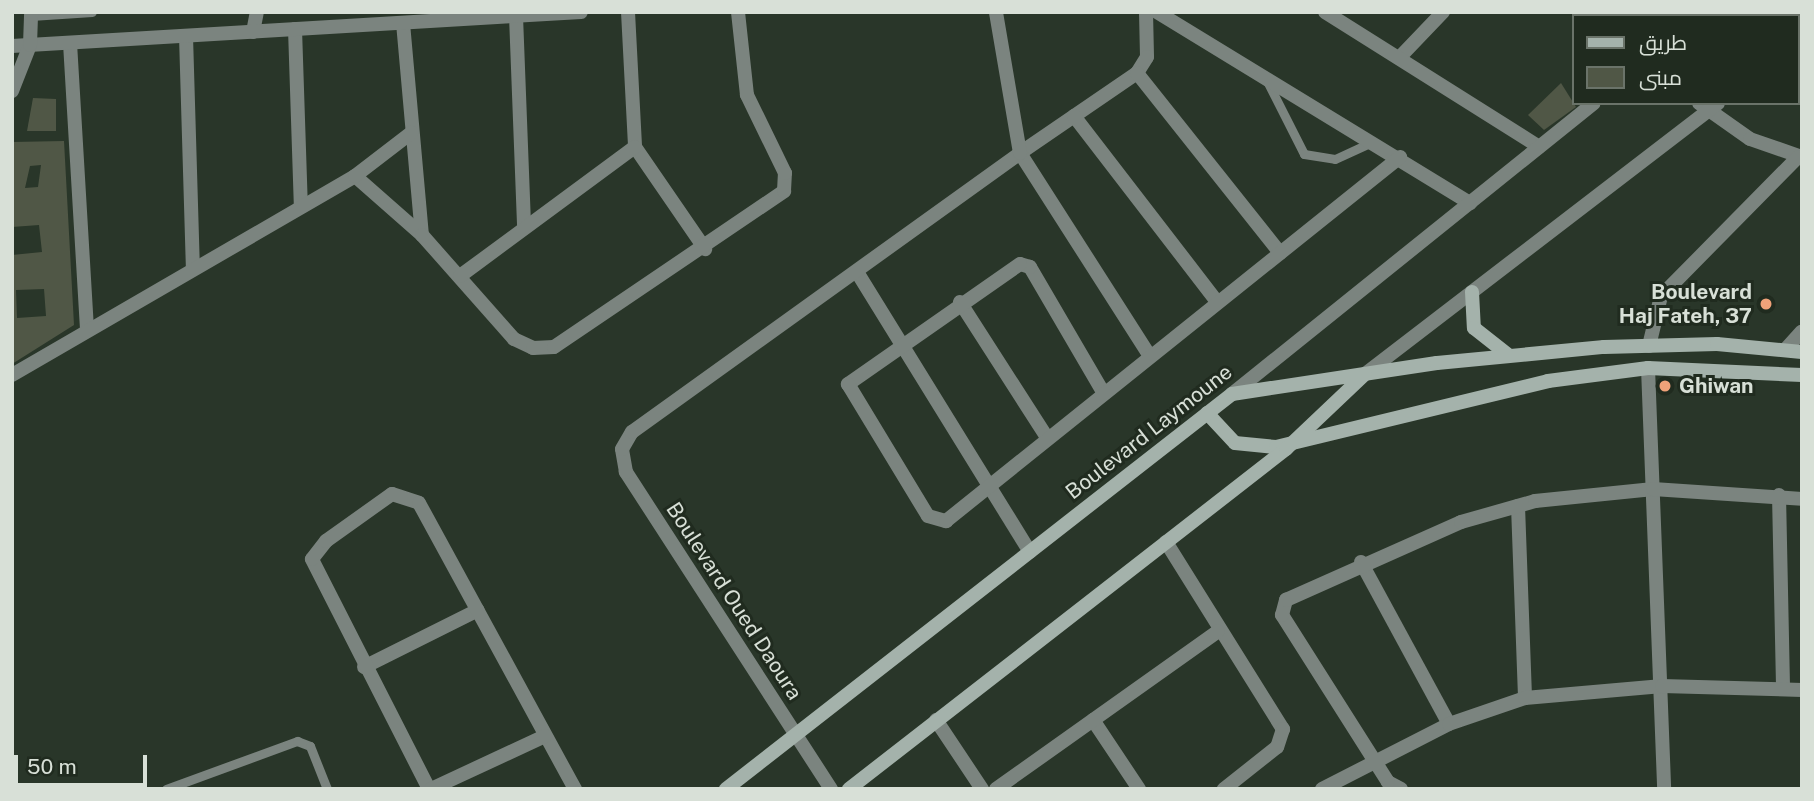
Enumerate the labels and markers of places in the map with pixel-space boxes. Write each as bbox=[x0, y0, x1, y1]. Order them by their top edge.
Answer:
place label: Boulevard Haj Fateh, 37 bbox=[1619, 279, 1752, 329]
marker: Boulevard Haj Fateh, 37 bbox=[1758, 296, 1774, 312]
place label: Ghiwan bbox=[1679, 373, 1754, 399]
marker: Ghiwan bbox=[1657, 378, 1673, 394]

